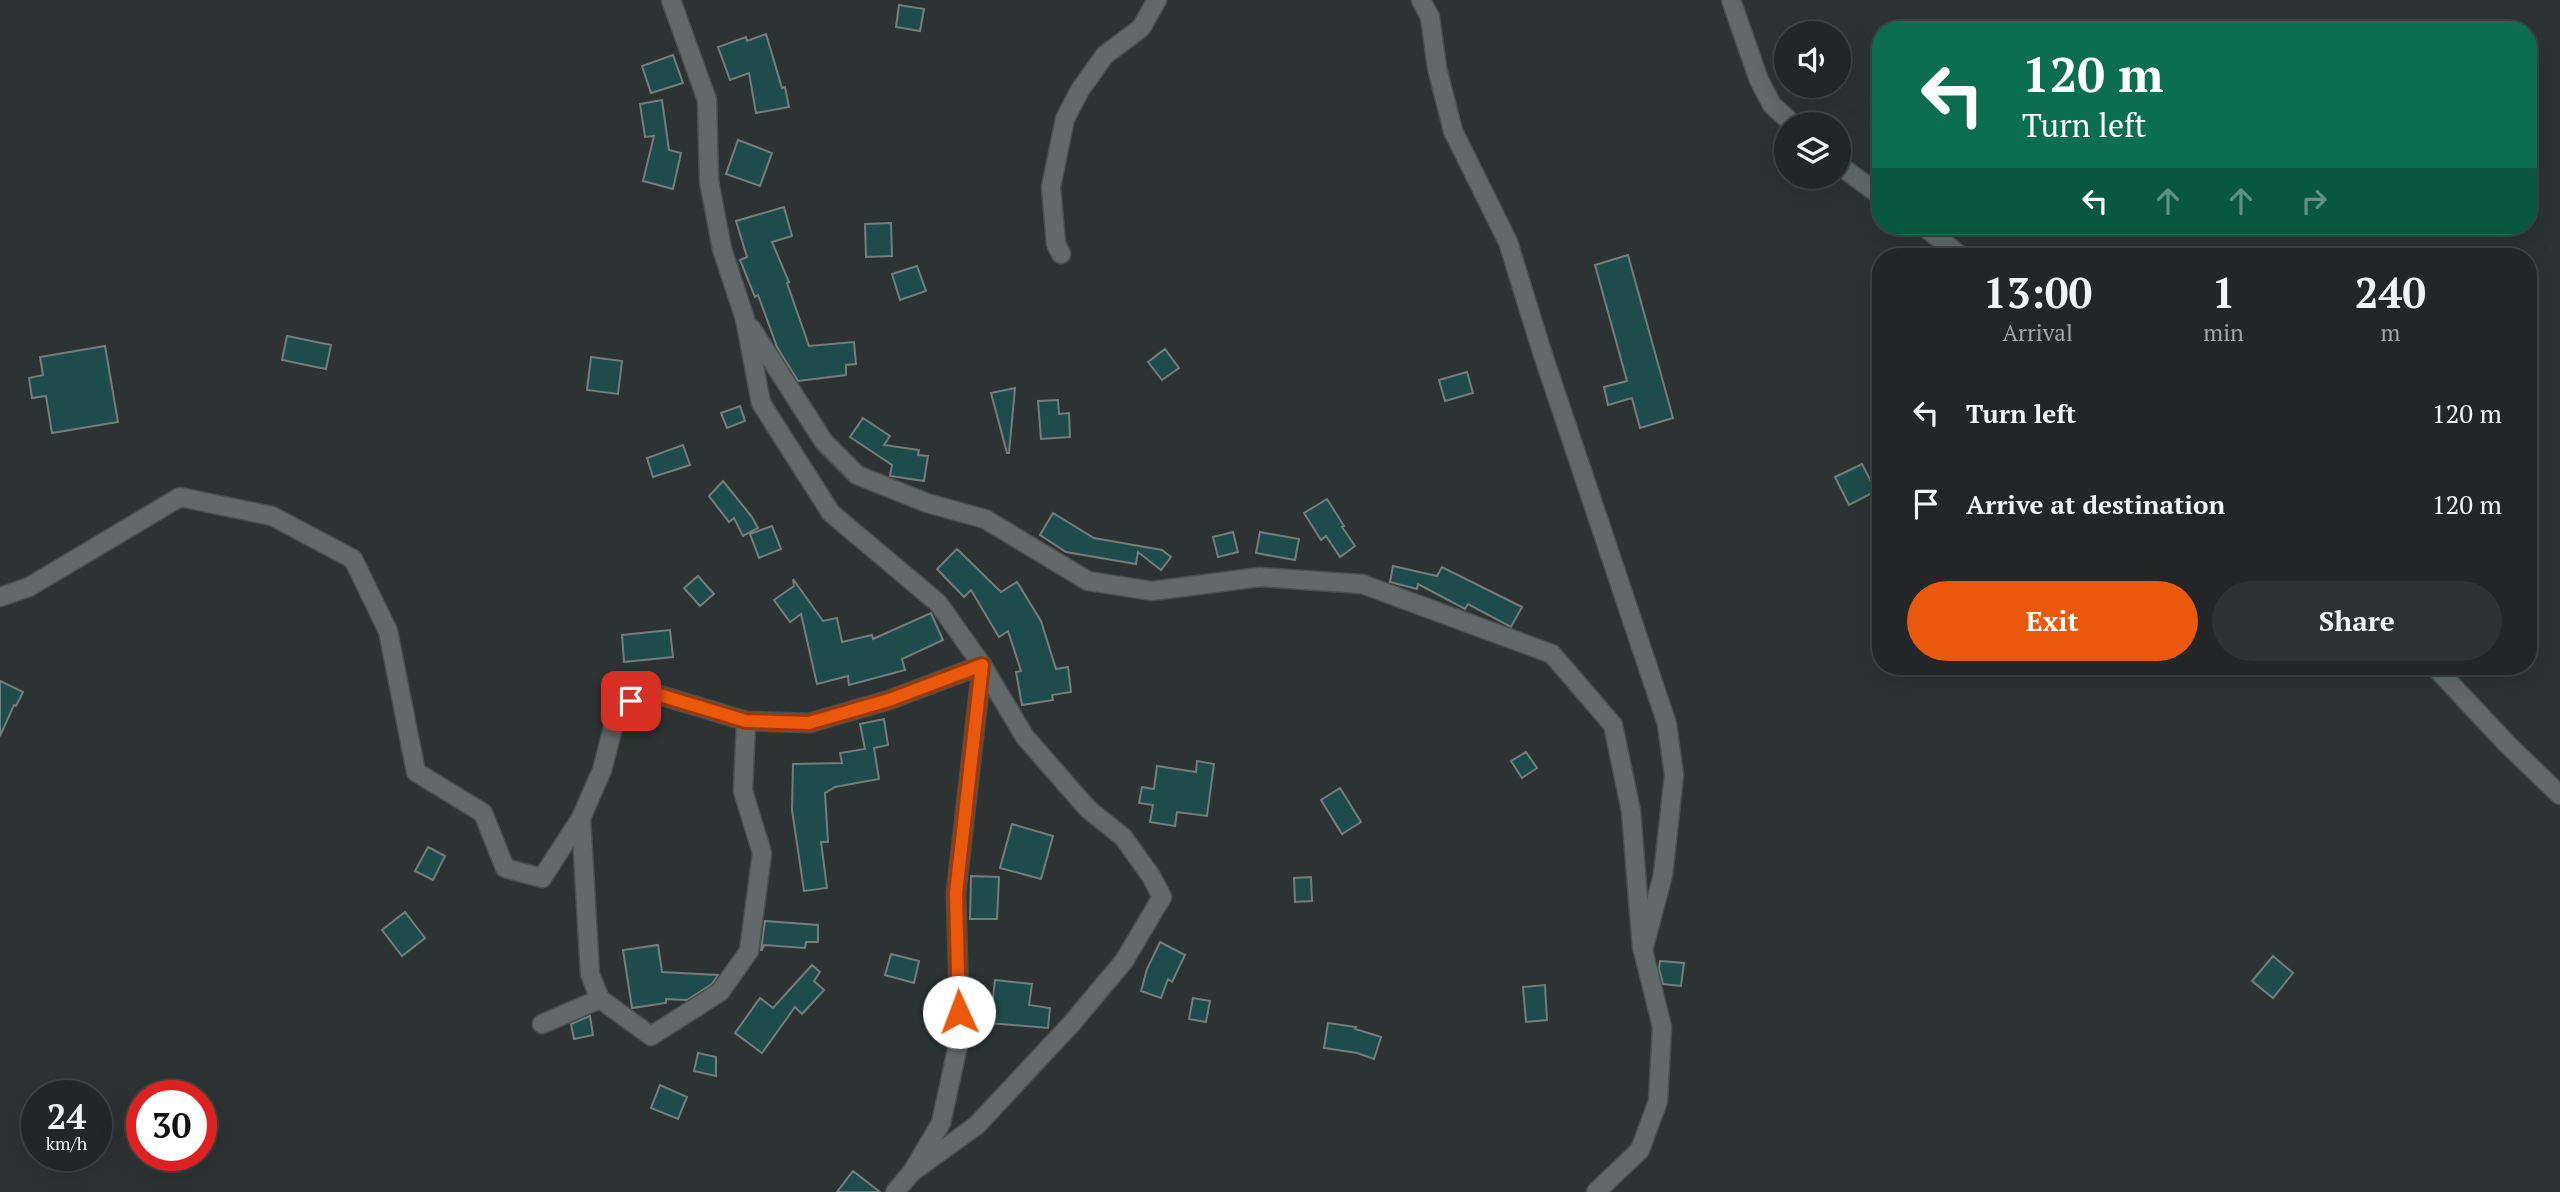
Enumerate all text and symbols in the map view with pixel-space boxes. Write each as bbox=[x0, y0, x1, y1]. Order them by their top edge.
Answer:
map controls bbox=[1774, 21, 1851, 189]
button: sound bbox=[1774, 21, 1851, 98]
text: 120 m bbox=[2022, 41, 2164, 106]
icon: left bbox=[1907, 49, 1998, 140]
text: Turn left bbox=[2022, 104, 2146, 146]
button: layers bbox=[1774, 112, 1851, 189]
icon: left bbox=[2076, 182, 2114, 220]
icon: ahead bbox=[2149, 182, 2187, 220]
icon: ahead bbox=[2222, 182, 2260, 220]
icon: right bbox=[2295, 182, 2333, 220]
text: 13:00 bbox=[1983, 264, 2092, 320]
text: 1 bbox=[2212, 264, 2235, 320]
text: 240 bbox=[2355, 264, 2426, 320]
text: Arrival bbox=[2002, 317, 2073, 348]
text: min bbox=[2203, 317, 2244, 348]
text: m bbox=[2380, 317, 2400, 348]
icon: left bbox=[1907, 394, 1945, 432]
text: Turn left bbox=[1966, 396, 2076, 430]
text: 120 m bbox=[2432, 396, 2502, 430]
icon: arrive bbox=[1907, 485, 1945, 523]
text: Arrive at destination bbox=[1966, 487, 2225, 521]
text: 120 m bbox=[2432, 487, 2502, 521]
button: Exit bbox=[1907, 581, 2198, 661]
button: Share bbox=[2212, 581, 2502, 661]
pin bbox=[601, 671, 661, 731]
icon: arrive bbox=[612, 682, 650, 720]
position arrow bbox=[922, 975, 996, 1049]
speed limit sign: 30 bbox=[126, 1080, 217, 1171]
text: 24 bbox=[47, 1093, 86, 1139]
text: km/h bbox=[46, 1131, 87, 1155]

